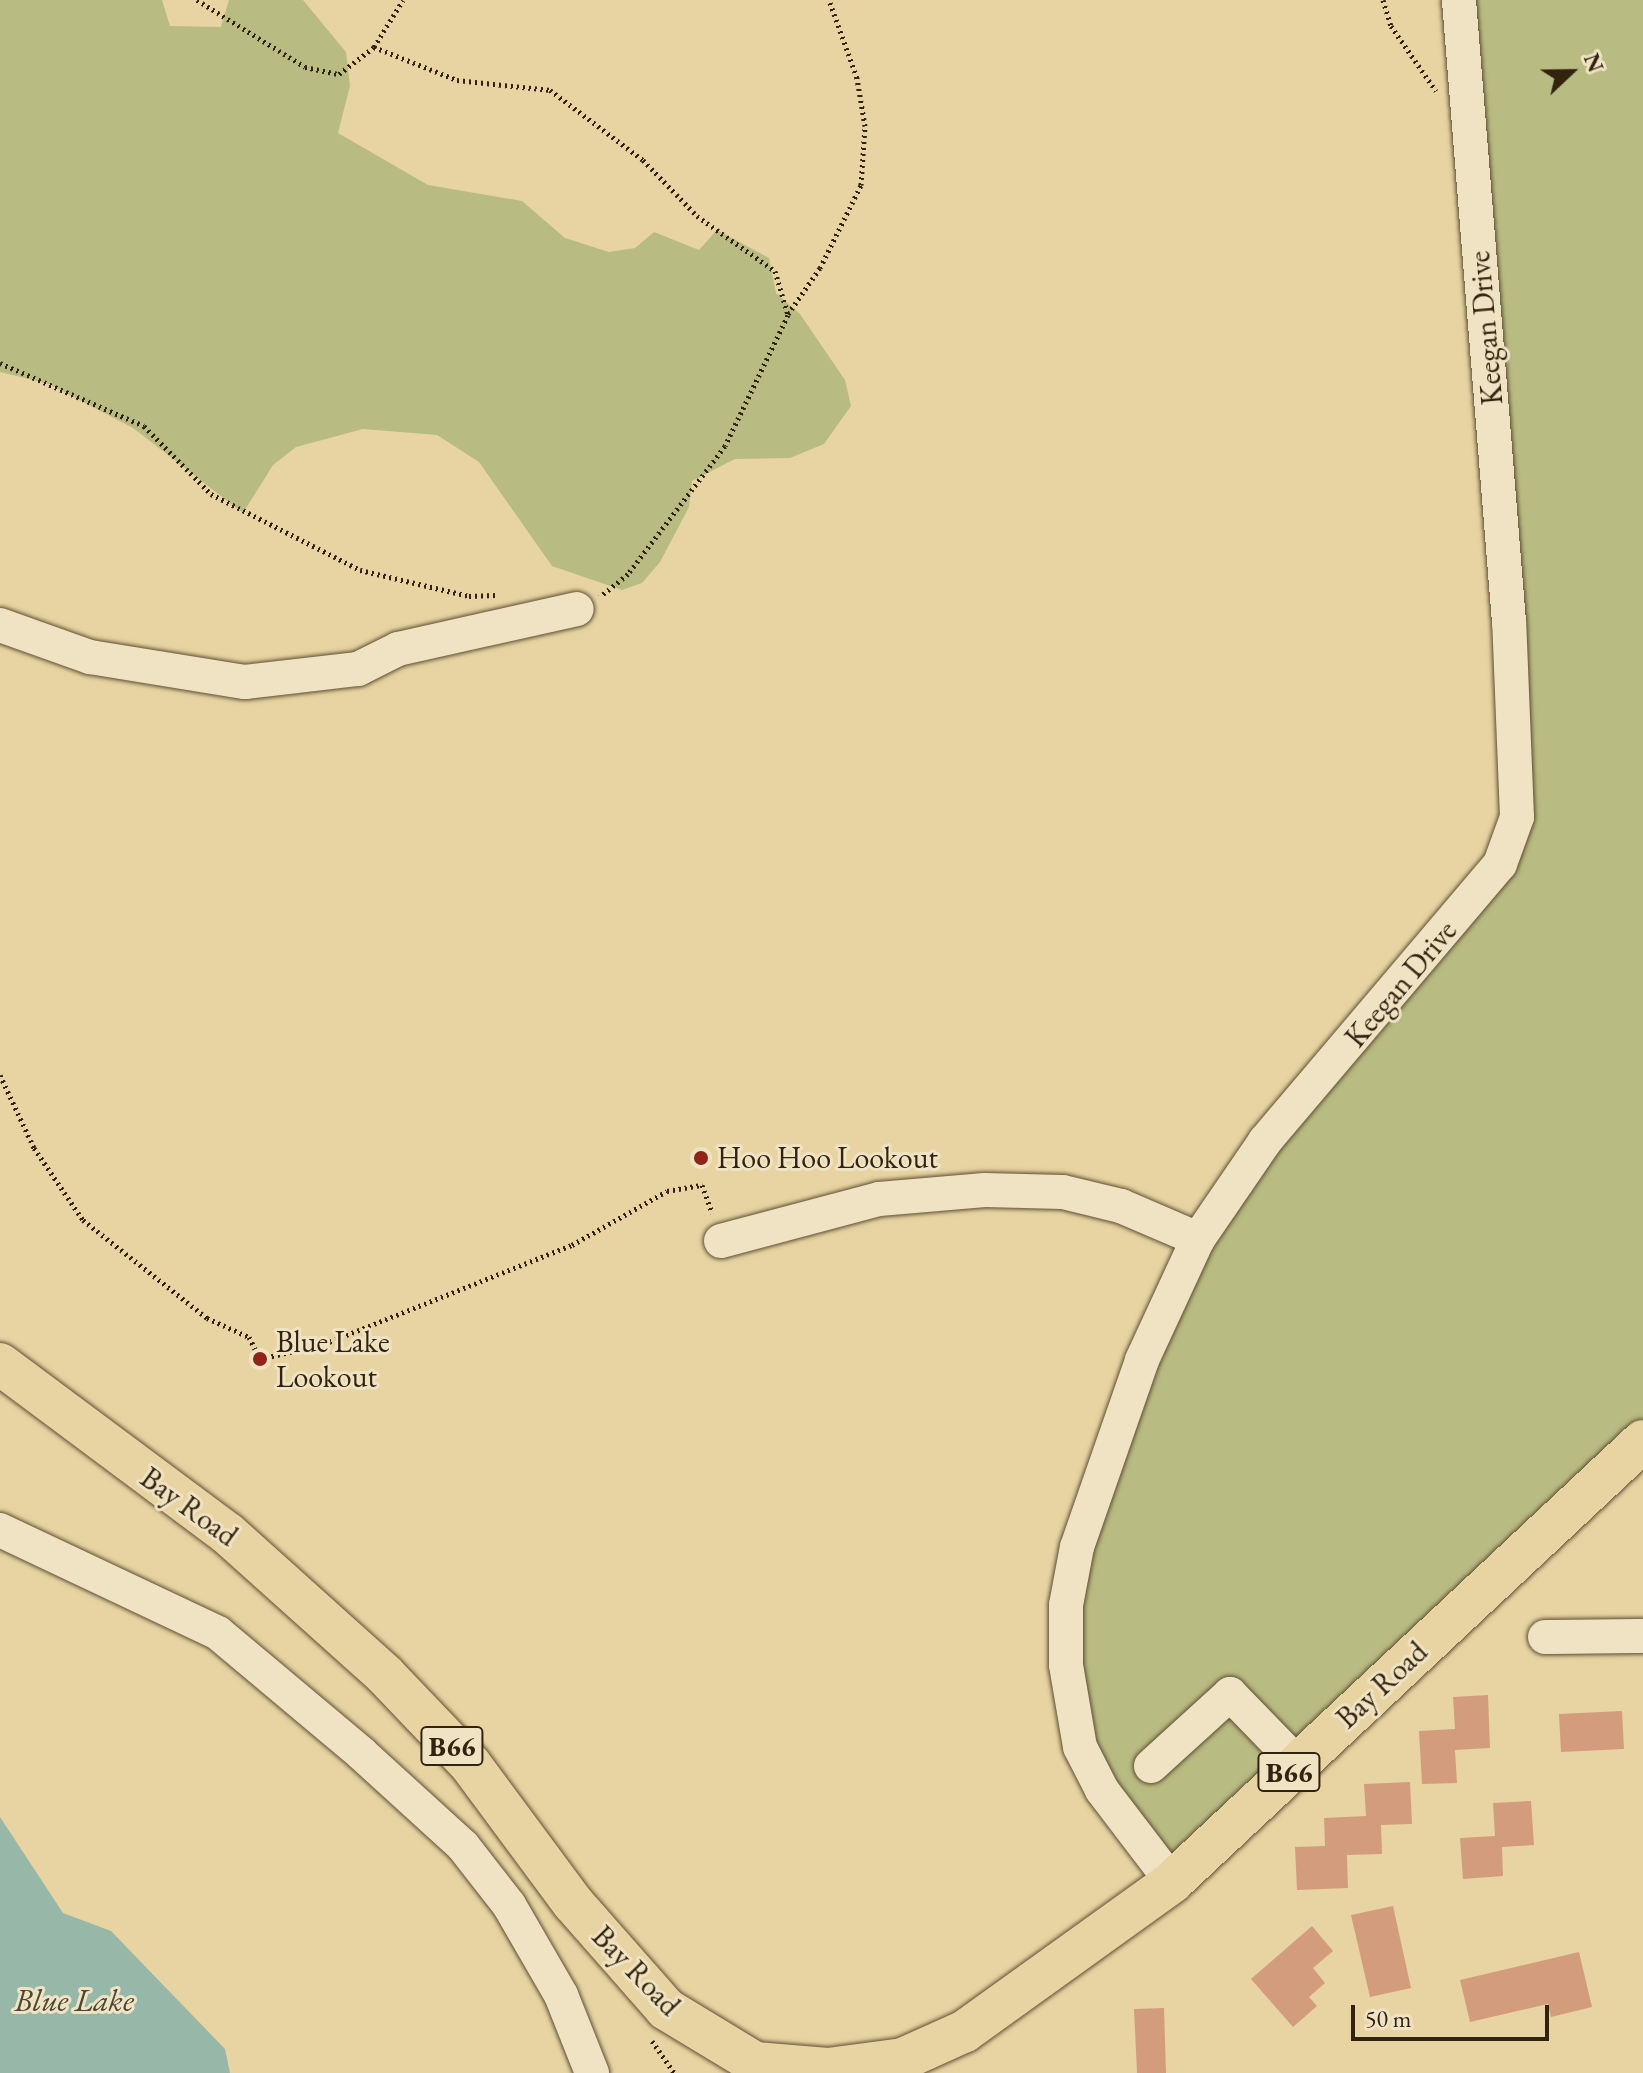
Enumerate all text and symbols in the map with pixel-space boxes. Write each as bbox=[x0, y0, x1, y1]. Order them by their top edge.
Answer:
north arrow bbox=[1531, 32, 1611, 112]
text: N bbox=[1577, 49, 1610, 77]
street label: Keegan Drive bbox=[1461, 249, 1511, 407]
street label: Keegan Drive bbox=[1338, 913, 1464, 1055]
place label: Hoo Hoo Lookout bbox=[717, 1140, 938, 1176]
marker: Hoo Hoo Lookout bbox=[692, 1149, 710, 1167]
place label: Blue Lake Lookout bbox=[276, 1324, 390, 1394]
marker: Blue Lake Lookout bbox=[251, 1350, 269, 1368]
street label: Bay Road bbox=[133, 1460, 245, 1554]
street label: Bay Road bbox=[1329, 1634, 1435, 1736]
road number: B66 bbox=[420, 1722, 484, 1770]
road number: B66 bbox=[1257, 1748, 1321, 1796]
street label: Bay Road bbox=[584, 1918, 688, 2024]
water label: Blue Lake bbox=[14, 1981, 134, 2019]
scale bar bbox=[1355, 1989, 1553, 2039]
text: 50 m bbox=[1365, 2003, 1412, 2034]

